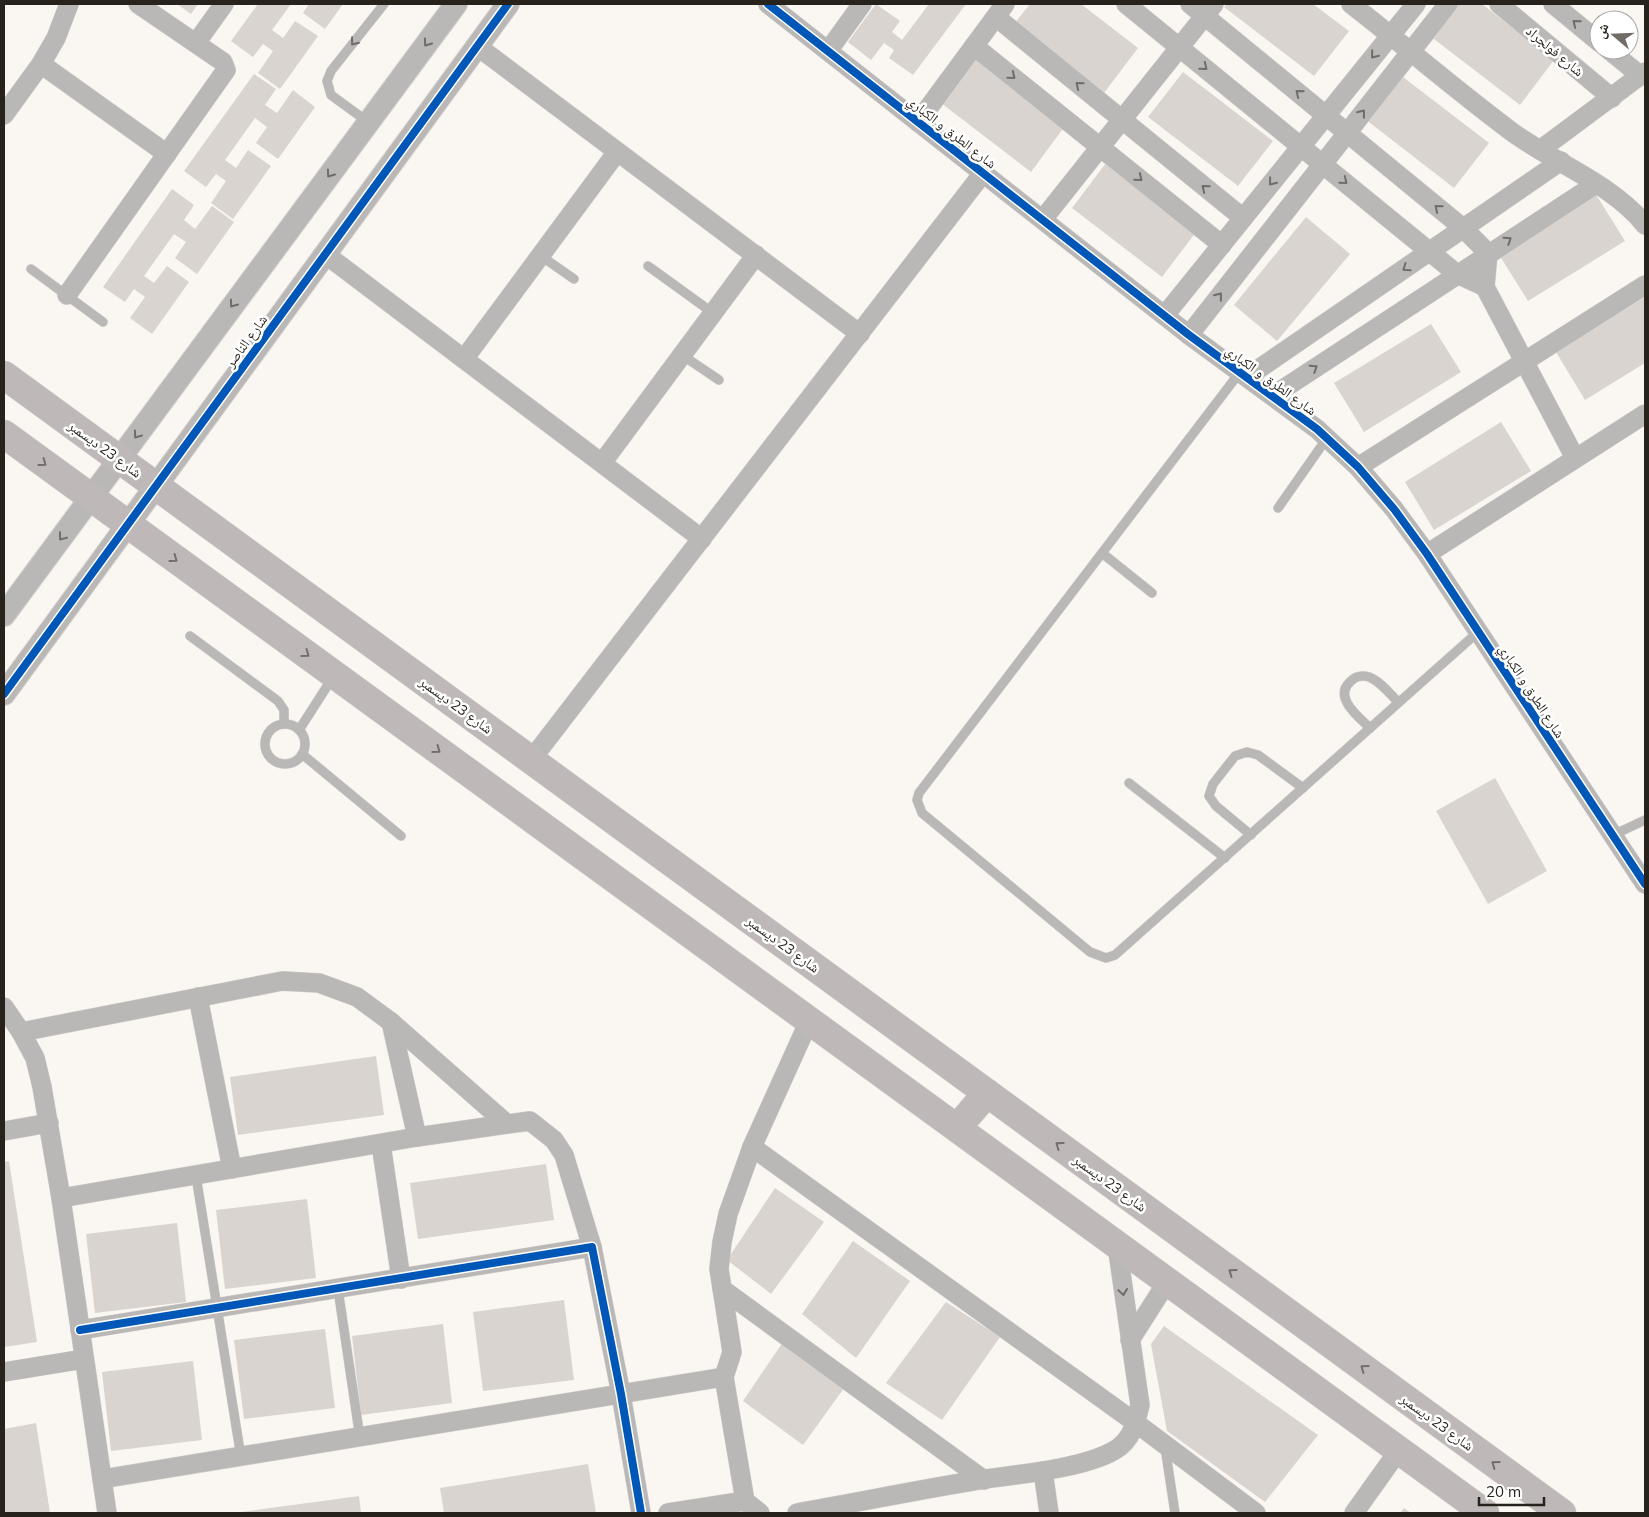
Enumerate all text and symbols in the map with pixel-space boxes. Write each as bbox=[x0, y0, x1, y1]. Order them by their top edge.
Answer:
north arrow bbox=[1589, 10, 1639, 60]
one-way arrow bbox=[1573, 20, 1582, 28]
text: ش bbox=[1591, 21, 1613, 41]
street label: شارع فولجراد bbox=[1522, 22, 1588, 81]
one-way arrow bbox=[351, 36, 359, 45]
one-way arrow bbox=[424, 37, 432, 46]
one-way arrow bbox=[1371, 50, 1380, 59]
one-way arrow bbox=[1198, 62, 1207, 70]
one-way arrow bbox=[1006, 71, 1015, 79]
one-way arrow bbox=[1076, 83, 1085, 91]
one-way arrow bbox=[1296, 90, 1305, 99]
street label: شارع الطرق و الكباري bbox=[902, 92, 1000, 174]
one-way arrow bbox=[1357, 110, 1365, 119]
one-way arrow bbox=[327, 168, 336, 178]
one-way arrow bbox=[1133, 173, 1142, 182]
one-way arrow bbox=[1338, 175, 1347, 183]
one-way arrow bbox=[1270, 176, 1278, 185]
one-way arrow bbox=[1202, 185, 1211, 193]
one-way arrow bbox=[1435, 205, 1444, 213]
one-way arrow bbox=[1503, 237, 1512, 246]
one-way arrow bbox=[1402, 262, 1411, 271]
one-way arrow bbox=[1214, 293, 1222, 302]
one-way arrow bbox=[231, 298, 239, 307]
street label: شارع الناصر bbox=[220, 311, 272, 372]
street label: شارع الطرق و الكباري bbox=[1220, 341, 1320, 421]
one-way arrow bbox=[1309, 365, 1318, 374]
street label: شارع 23 ديسمبر bbox=[63, 416, 145, 482]
one-way arrow bbox=[134, 429, 143, 439]
one-way arrow bbox=[37, 457, 47, 466]
one-way arrow bbox=[58, 531, 68, 540]
one-way arrow bbox=[168, 553, 177, 561]
street label: شارع الطرق و الكباري bbox=[1493, 641, 1569, 743]
one-way arrow bbox=[300, 648, 310, 657]
street label: شارع 23 ديسمبر bbox=[414, 672, 496, 738]
one-way arrow bbox=[431, 744, 441, 753]
street label: شارع 23 ديسمبر bbox=[741, 911, 823, 977]
one-way arrow bbox=[1055, 1142, 1065, 1151]
street label: شارع 23 ديسمبر bbox=[1068, 1150, 1150, 1216]
one-way arrow bbox=[1228, 1269, 1238, 1278]
one-way arrow bbox=[1118, 1288, 1128, 1297]
one-way arrow bbox=[1360, 1365, 1370, 1374]
street label: شارع 23 ديسمبر bbox=[1395, 1389, 1477, 1455]
one-way arrow bbox=[1491, 1461, 1501, 1470]
scale bar bbox=[1479, 1474, 1544, 1506]
text: 20 m bbox=[1486, 1482, 1521, 1501]

